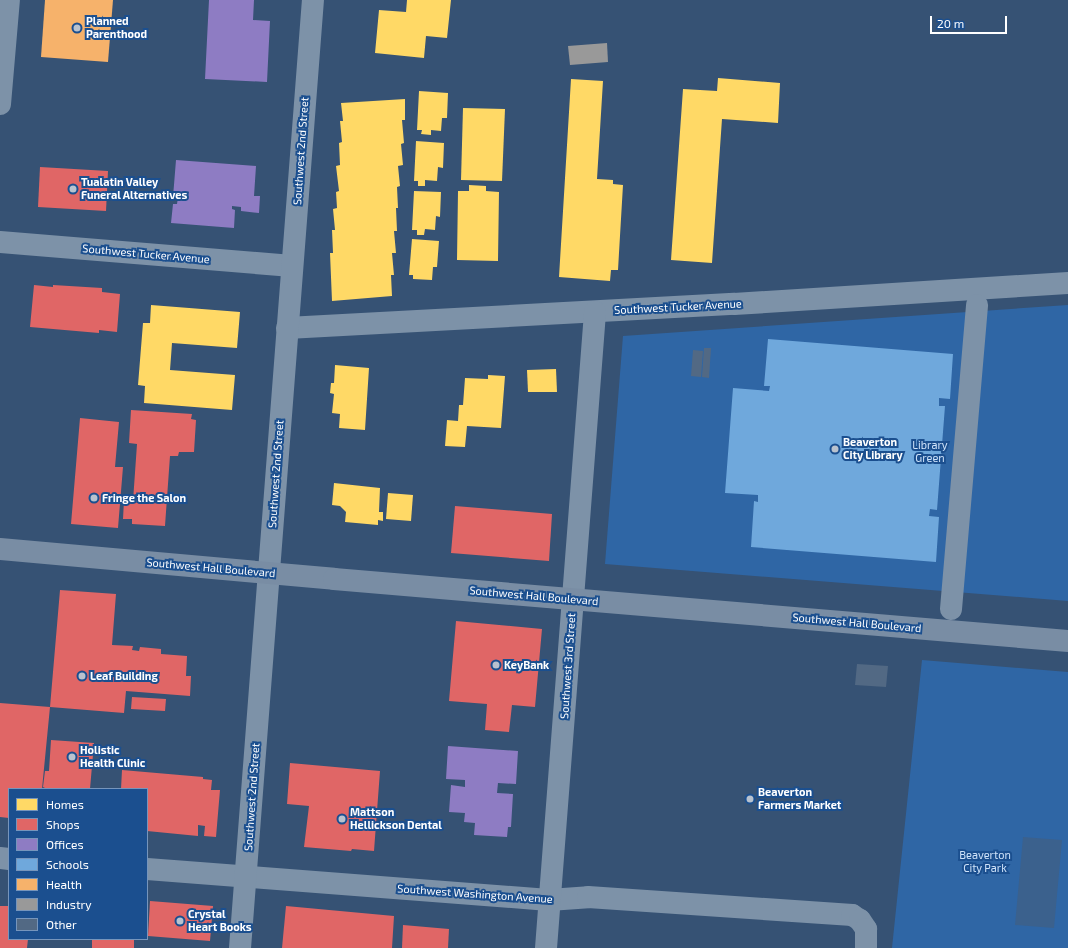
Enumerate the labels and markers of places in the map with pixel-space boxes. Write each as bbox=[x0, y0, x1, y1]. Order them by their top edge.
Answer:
place label: Planned Parenthood bbox=[86, 15, 147, 41]
marker: Planned Parenthood bbox=[71, 22, 83, 34]
place label: Tualatin Valley Funeral Alternatives bbox=[81, 176, 188, 202]
marker: Tualatin Valley Funeral Alternatives bbox=[68, 184, 78, 194]
place label: Beaverton City Library bbox=[843, 436, 903, 462]
marker: Beaverton City Library bbox=[830, 444, 840, 454]
place label: Fringe the Salon bbox=[102, 491, 186, 505]
marker: Fringe the Salon bbox=[89, 493, 99, 503]
place label: KeyBank bbox=[504, 658, 549, 672]
marker: KeyBank bbox=[491, 660, 501, 670]
place label: Leaf Building bbox=[90, 669, 158, 683]
marker: Leaf Building bbox=[77, 671, 87, 681]
place label: Holistic Health Clinic bbox=[80, 744, 145, 770]
marker: Holistic Health Clinic bbox=[67, 752, 77, 762]
place label: Beaverton Farmers Market bbox=[758, 786, 841, 812]
marker: Beaverton Farmers Market bbox=[745, 794, 755, 804]
place label: Mattson Hellickson Dental bbox=[350, 806, 442, 832]
marker: Mattson Hellickson Dental bbox=[337, 814, 347, 824]
place label: Crystal Heart Books bbox=[188, 908, 252, 934]
marker: Crystal Heart Books bbox=[175, 916, 185, 926]

